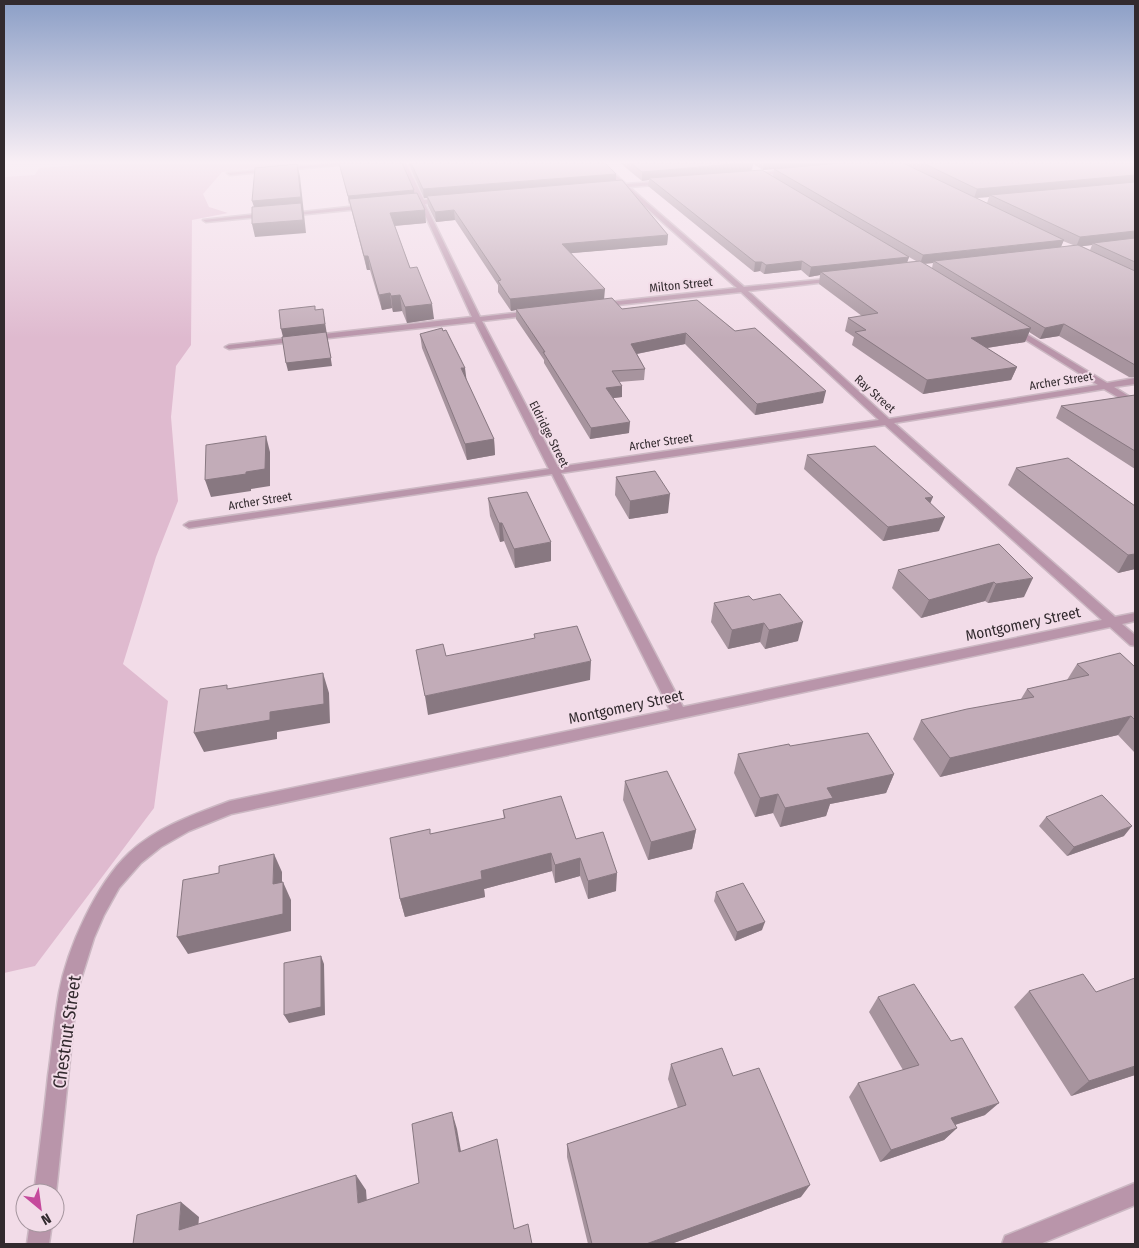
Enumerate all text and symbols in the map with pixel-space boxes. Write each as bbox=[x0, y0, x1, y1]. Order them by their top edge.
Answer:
street label: Milton Street bbox=[649, 275, 713, 295]
street label: Archer Street bbox=[1028, 369, 1094, 393]
street label: Ray Street bbox=[852, 372, 898, 416]
street label: Eldridge Street bbox=[526, 399, 572, 470]
street label: Archer Street bbox=[628, 431, 694, 453]
street label: Archer Street bbox=[227, 489, 293, 513]
street label: Montgomery Street bbox=[964, 603, 1082, 645]
street label: Montgomery Street bbox=[567, 686, 685, 728]
street label: Chestnut Street bbox=[48, 974, 86, 1090]
north arrow bbox=[15, 1183, 65, 1233]
text: N bbox=[38, 1209, 54, 1228]

